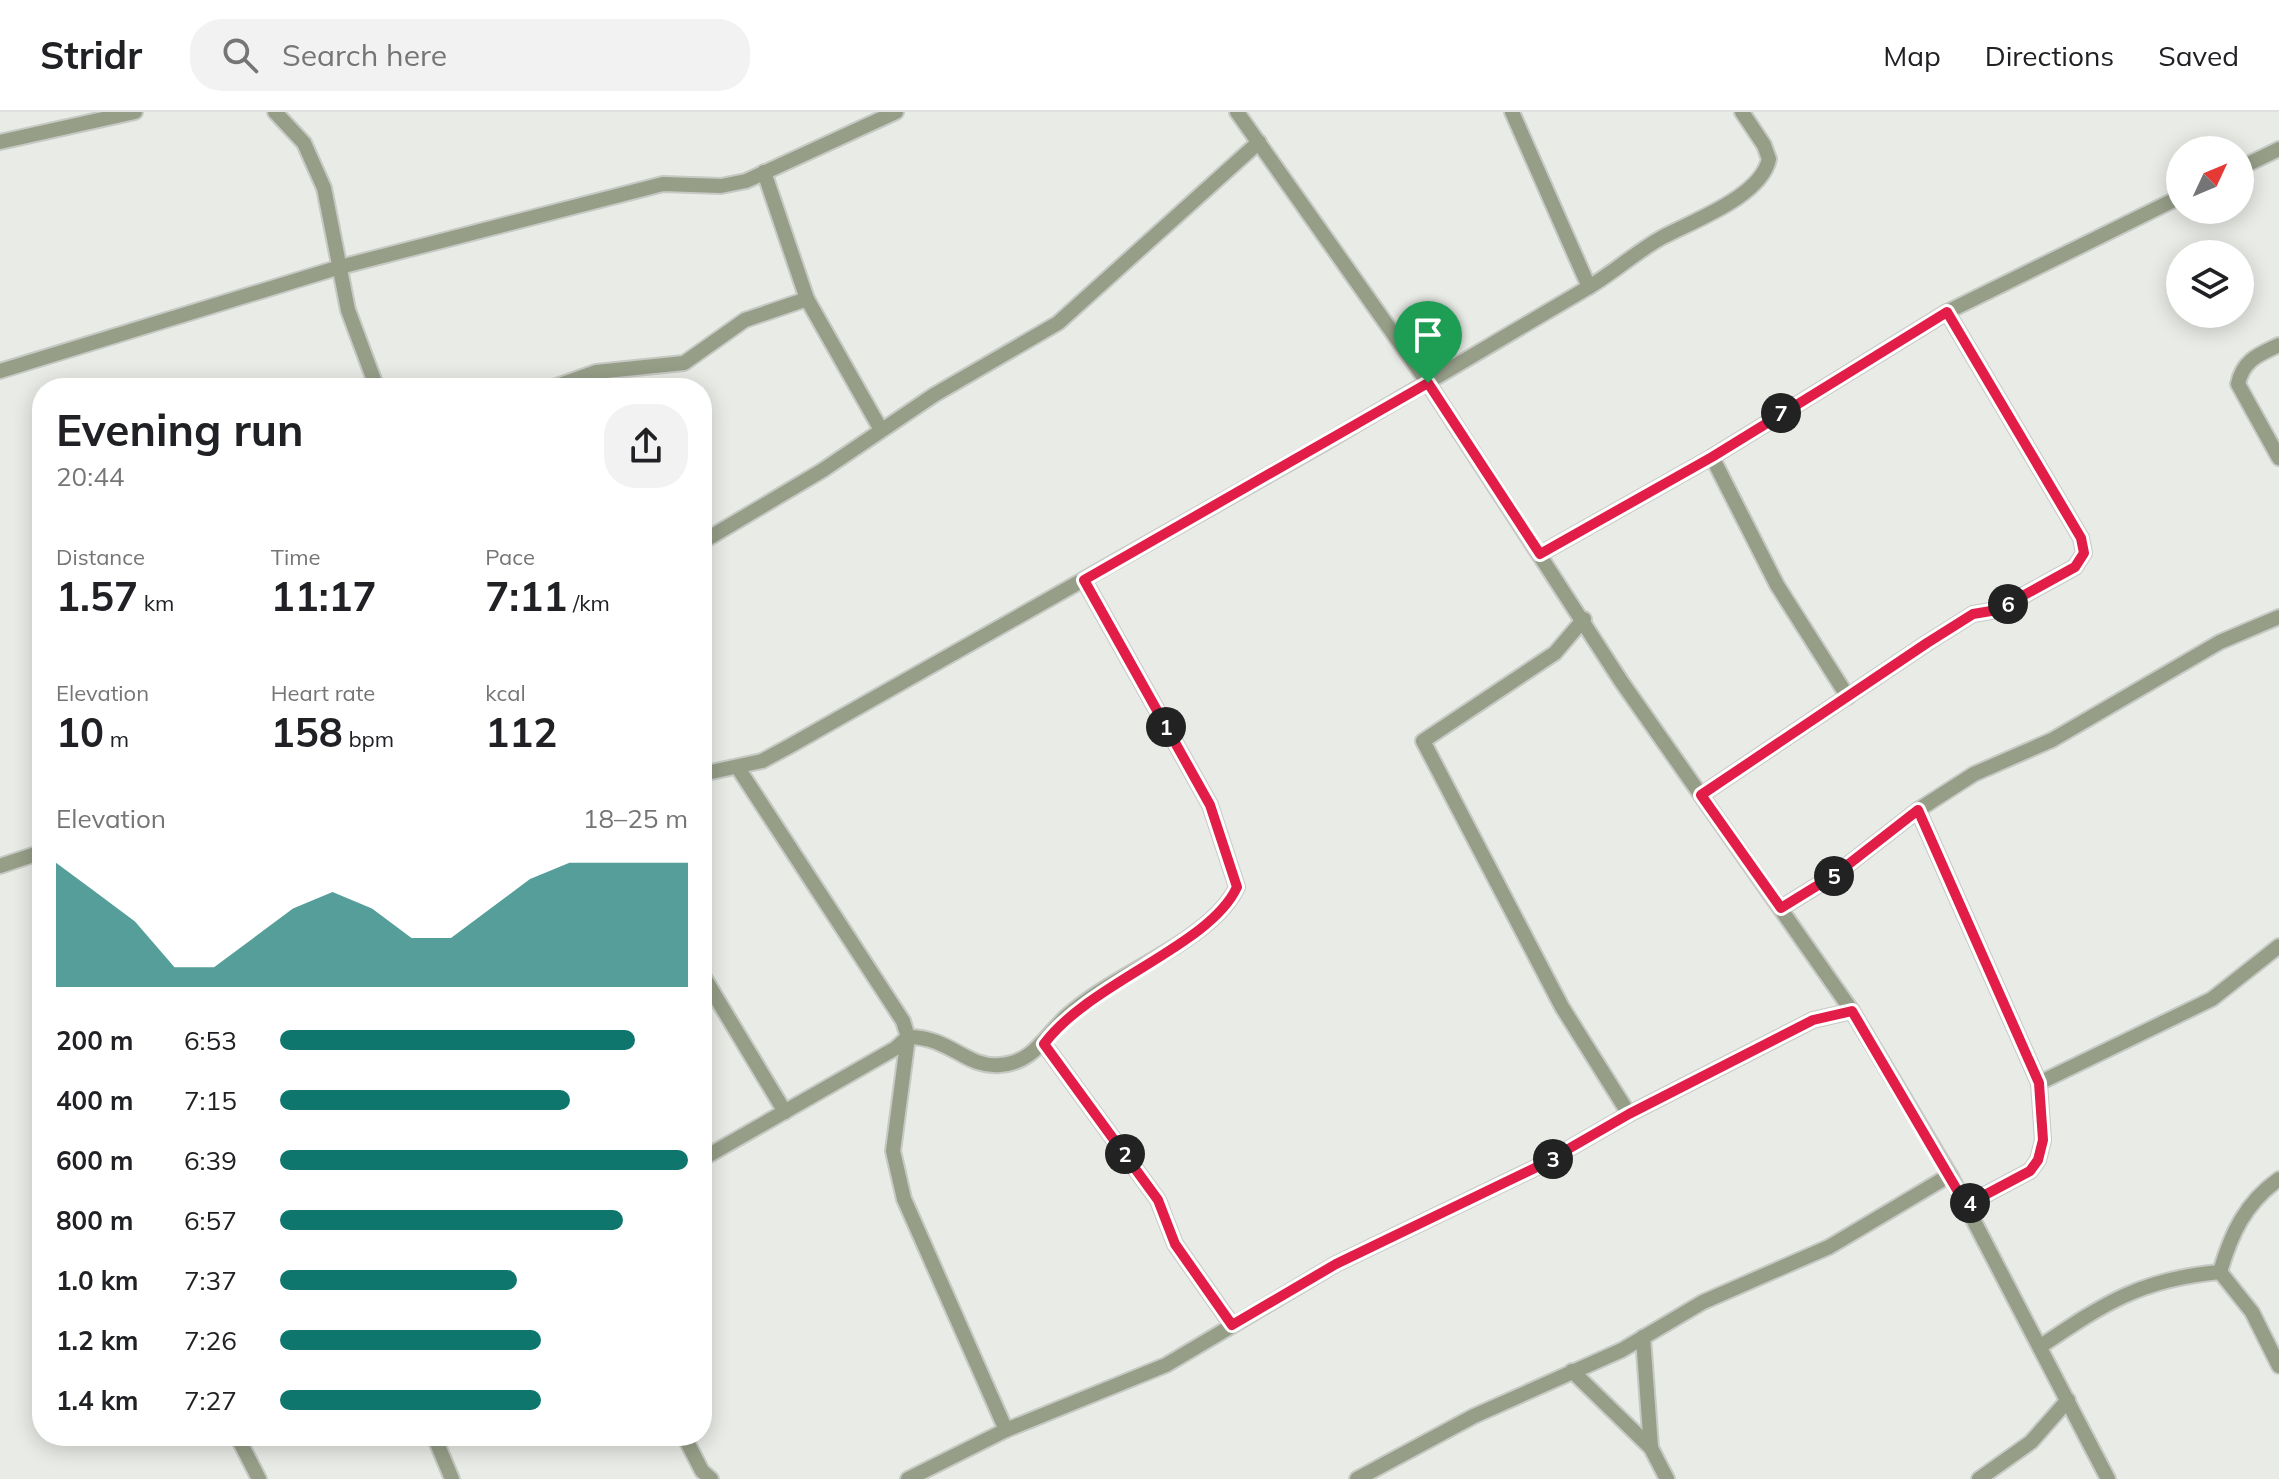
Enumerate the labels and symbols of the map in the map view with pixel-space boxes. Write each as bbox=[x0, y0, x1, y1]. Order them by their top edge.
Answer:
north arrow bbox=[2166, 136, 2254, 224]
pin bbox=[1394, 301, 1462, 383]
pin: 7 bbox=[1761, 393, 1801, 433]
pin: 6 bbox=[1988, 584, 2028, 624]
pin: 1 bbox=[1146, 707, 1186, 747]
pin: 5 bbox=[1814, 856, 1854, 896]
pin: 2 bbox=[1105, 1134, 1145, 1174]
pin: 3 bbox=[1533, 1139, 1573, 1179]
pin: 4 bbox=[1950, 1183, 1990, 1223]

